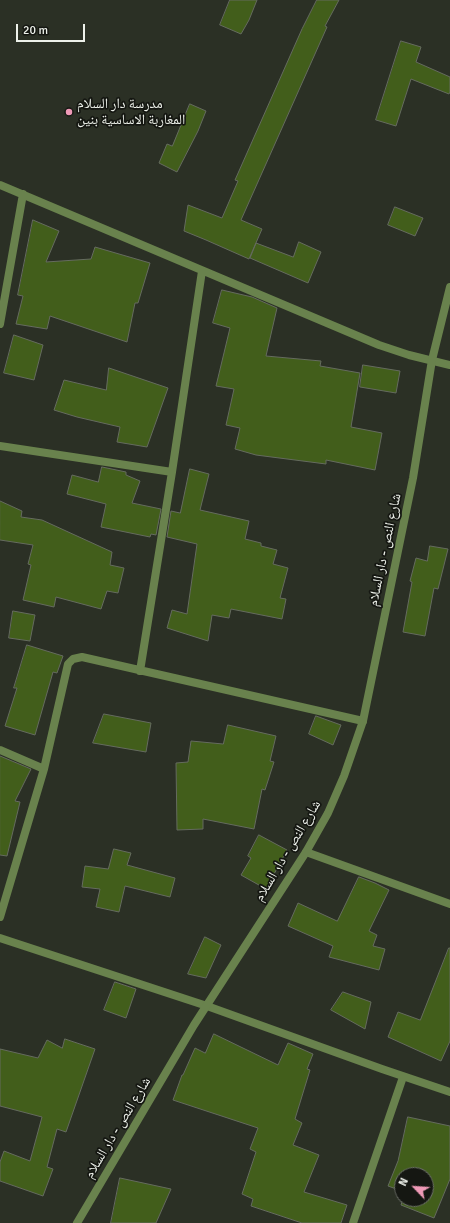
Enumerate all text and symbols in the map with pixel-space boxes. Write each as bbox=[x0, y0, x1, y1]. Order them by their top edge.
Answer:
scale bar bbox=[18, 16, 87, 42]
text: 20 m bbox=[23, 23, 48, 38]
place label: مدرسة دار السلام المغاربة الاساسية بنين bbox=[77, 96, 185, 128]
marker: مدرسة دار السلام المغاربة الاساسية بنين bbox=[64, 107, 74, 117]
street label: شارع النص - دار السلام bbox=[365, 492, 405, 608]
street label: شارع النص - دار السلام bbox=[251, 797, 325, 905]
street label: شارع النص - دار السلام bbox=[81, 1074, 155, 1182]
north arrow bbox=[394, 1167, 434, 1207]
text: N bbox=[396, 1176, 411, 1188]

